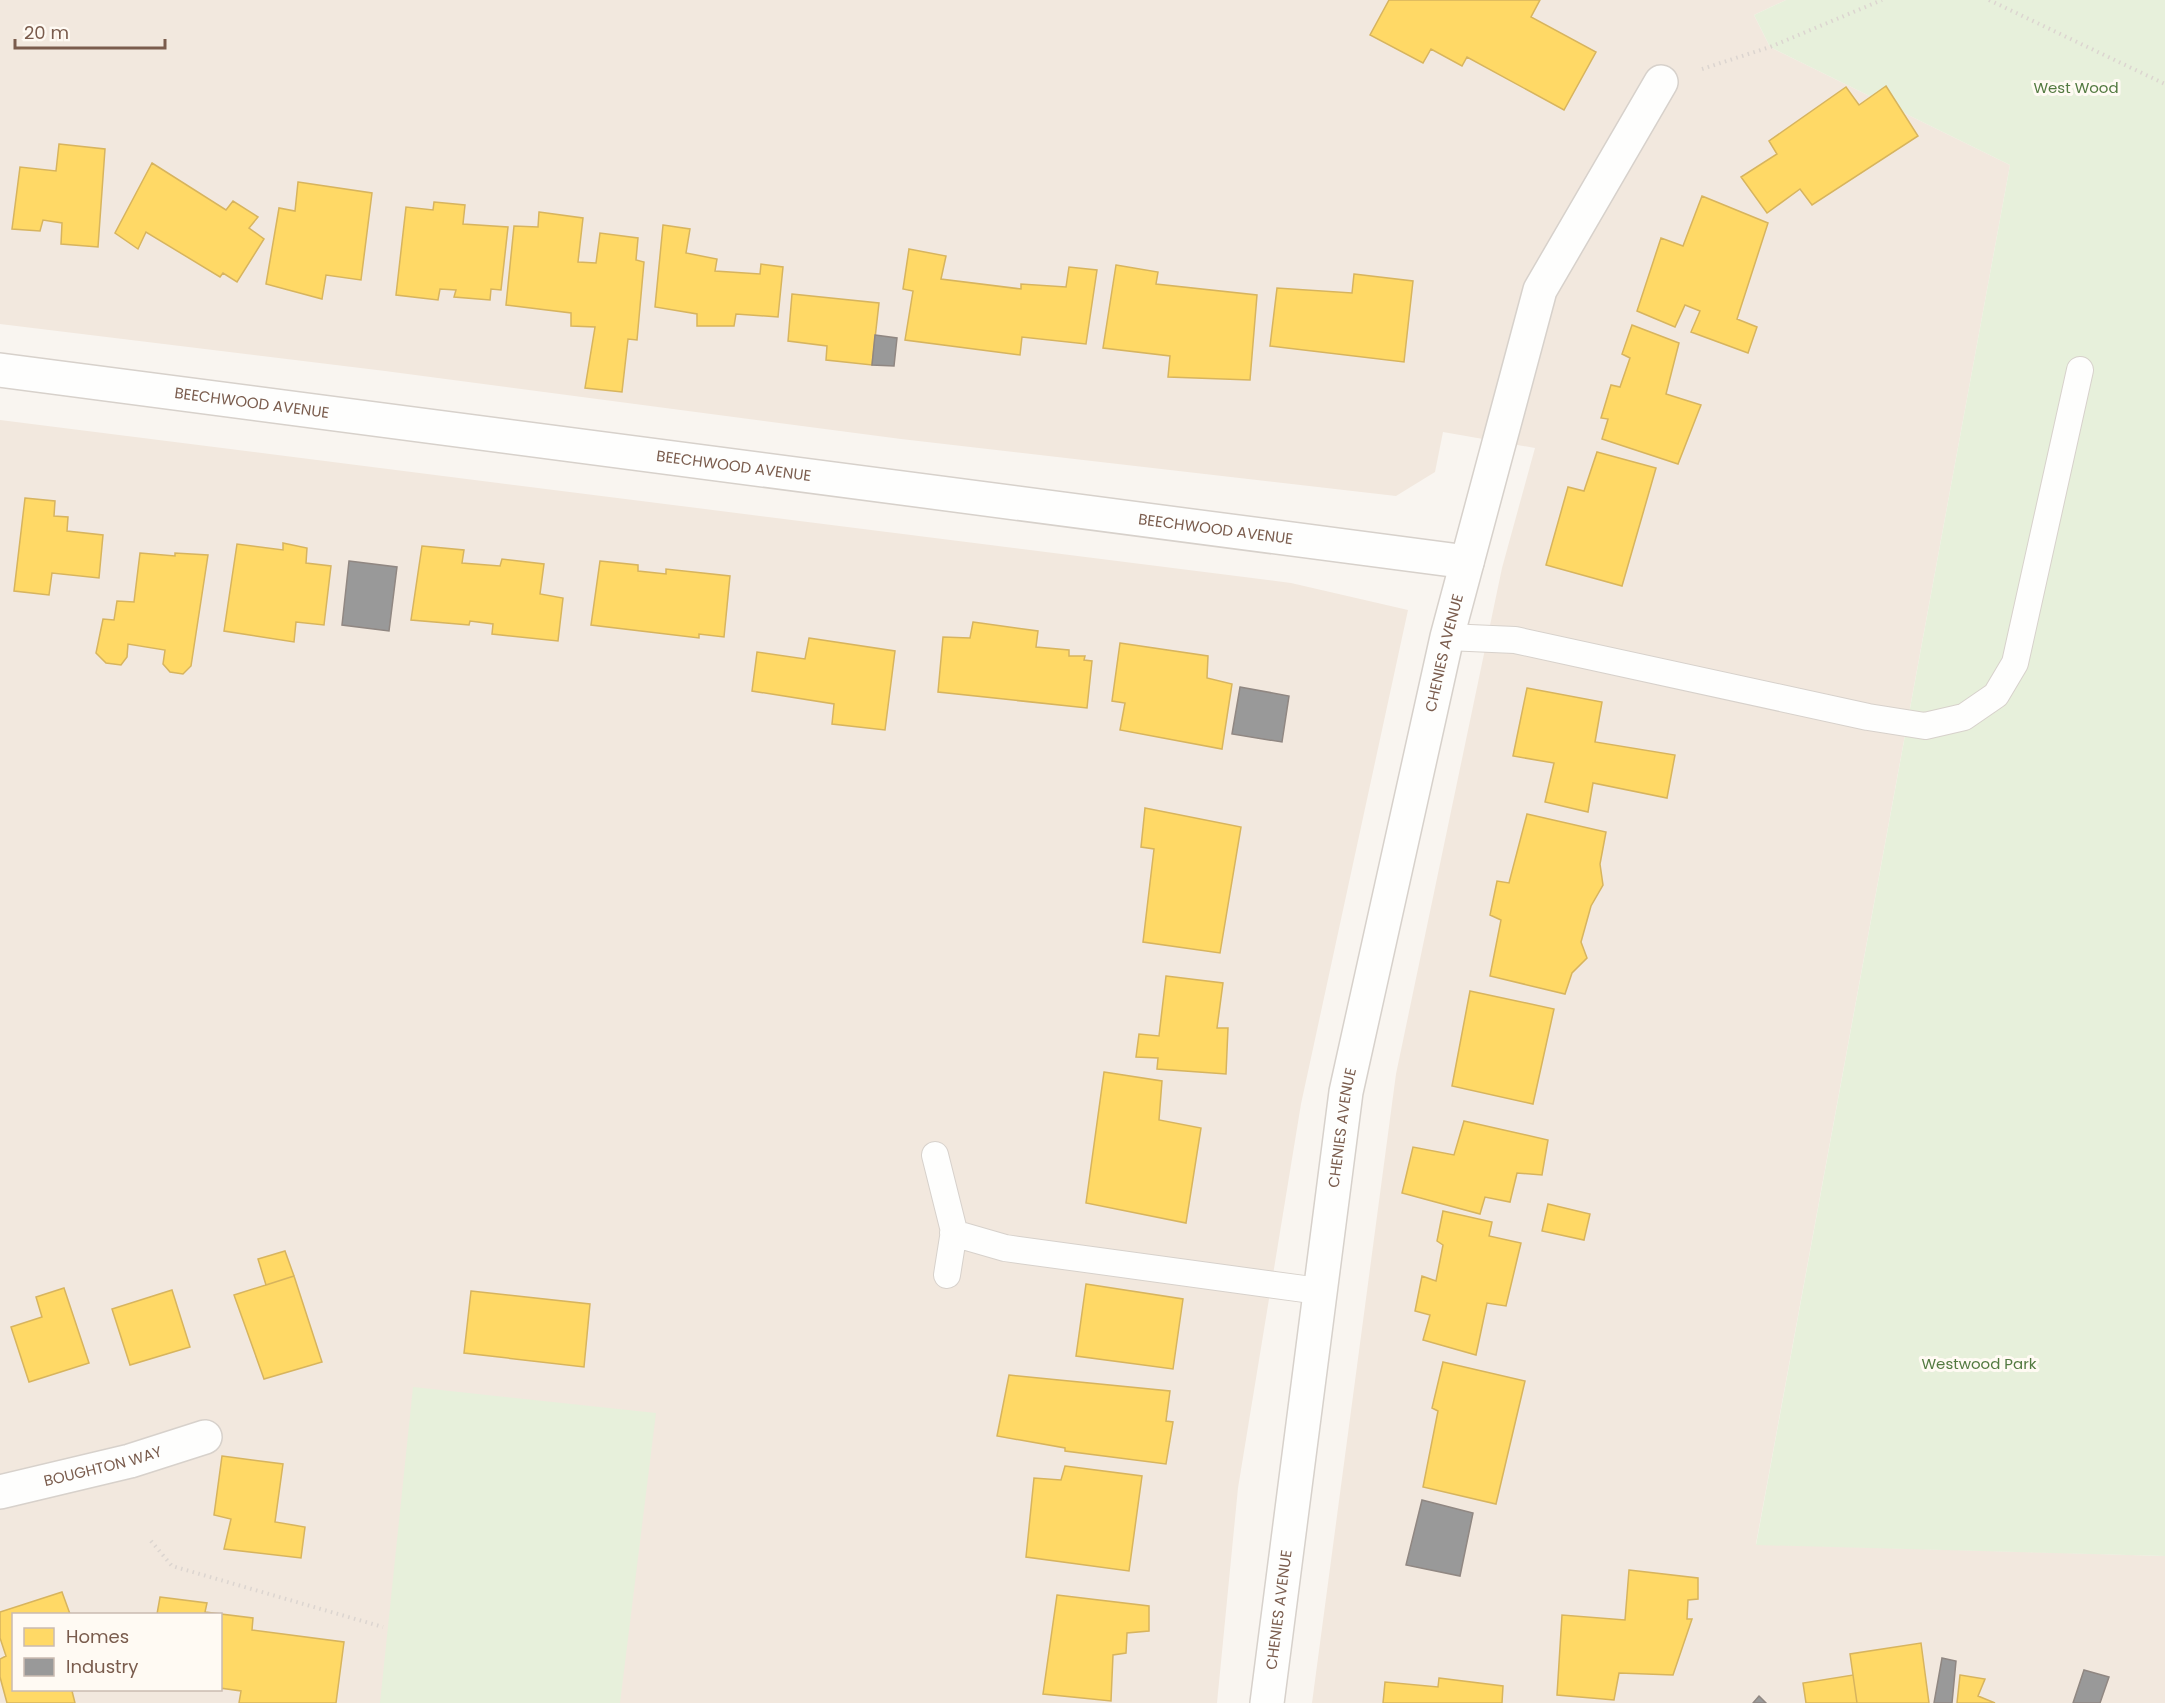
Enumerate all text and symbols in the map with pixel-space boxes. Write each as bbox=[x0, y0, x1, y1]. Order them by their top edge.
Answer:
scale bar bbox=[15, 12, 165, 50]
text: 20 m bbox=[24, 20, 69, 45]
park label: West Wood bbox=[2033, 77, 2119, 98]
street label: BEECHWOOD AVENUE bbox=[173, 382, 331, 423]
street label: BEECHWOOD AVENUE bbox=[655, 445, 812, 486]
street label: BEECHWOOD AVENUE bbox=[1137, 508, 1294, 549]
street label: CHENIES AVENUE bbox=[1420, 591, 1468, 714]
street label: CHENIES AVENUE bbox=[1323, 1066, 1361, 1189]
park label: Westwood Park bbox=[1921, 1353, 2037, 1374]
street label: BOUGHTON WAY bbox=[42, 1440, 165, 1491]
street label: CHENIES AVENUE bbox=[1260, 1548, 1297, 1671]
legend bbox=[12, 1613, 222, 1691]
text: Homes bbox=[66, 1624, 129, 1649]
text: Industry bbox=[66, 1654, 138, 1679]

